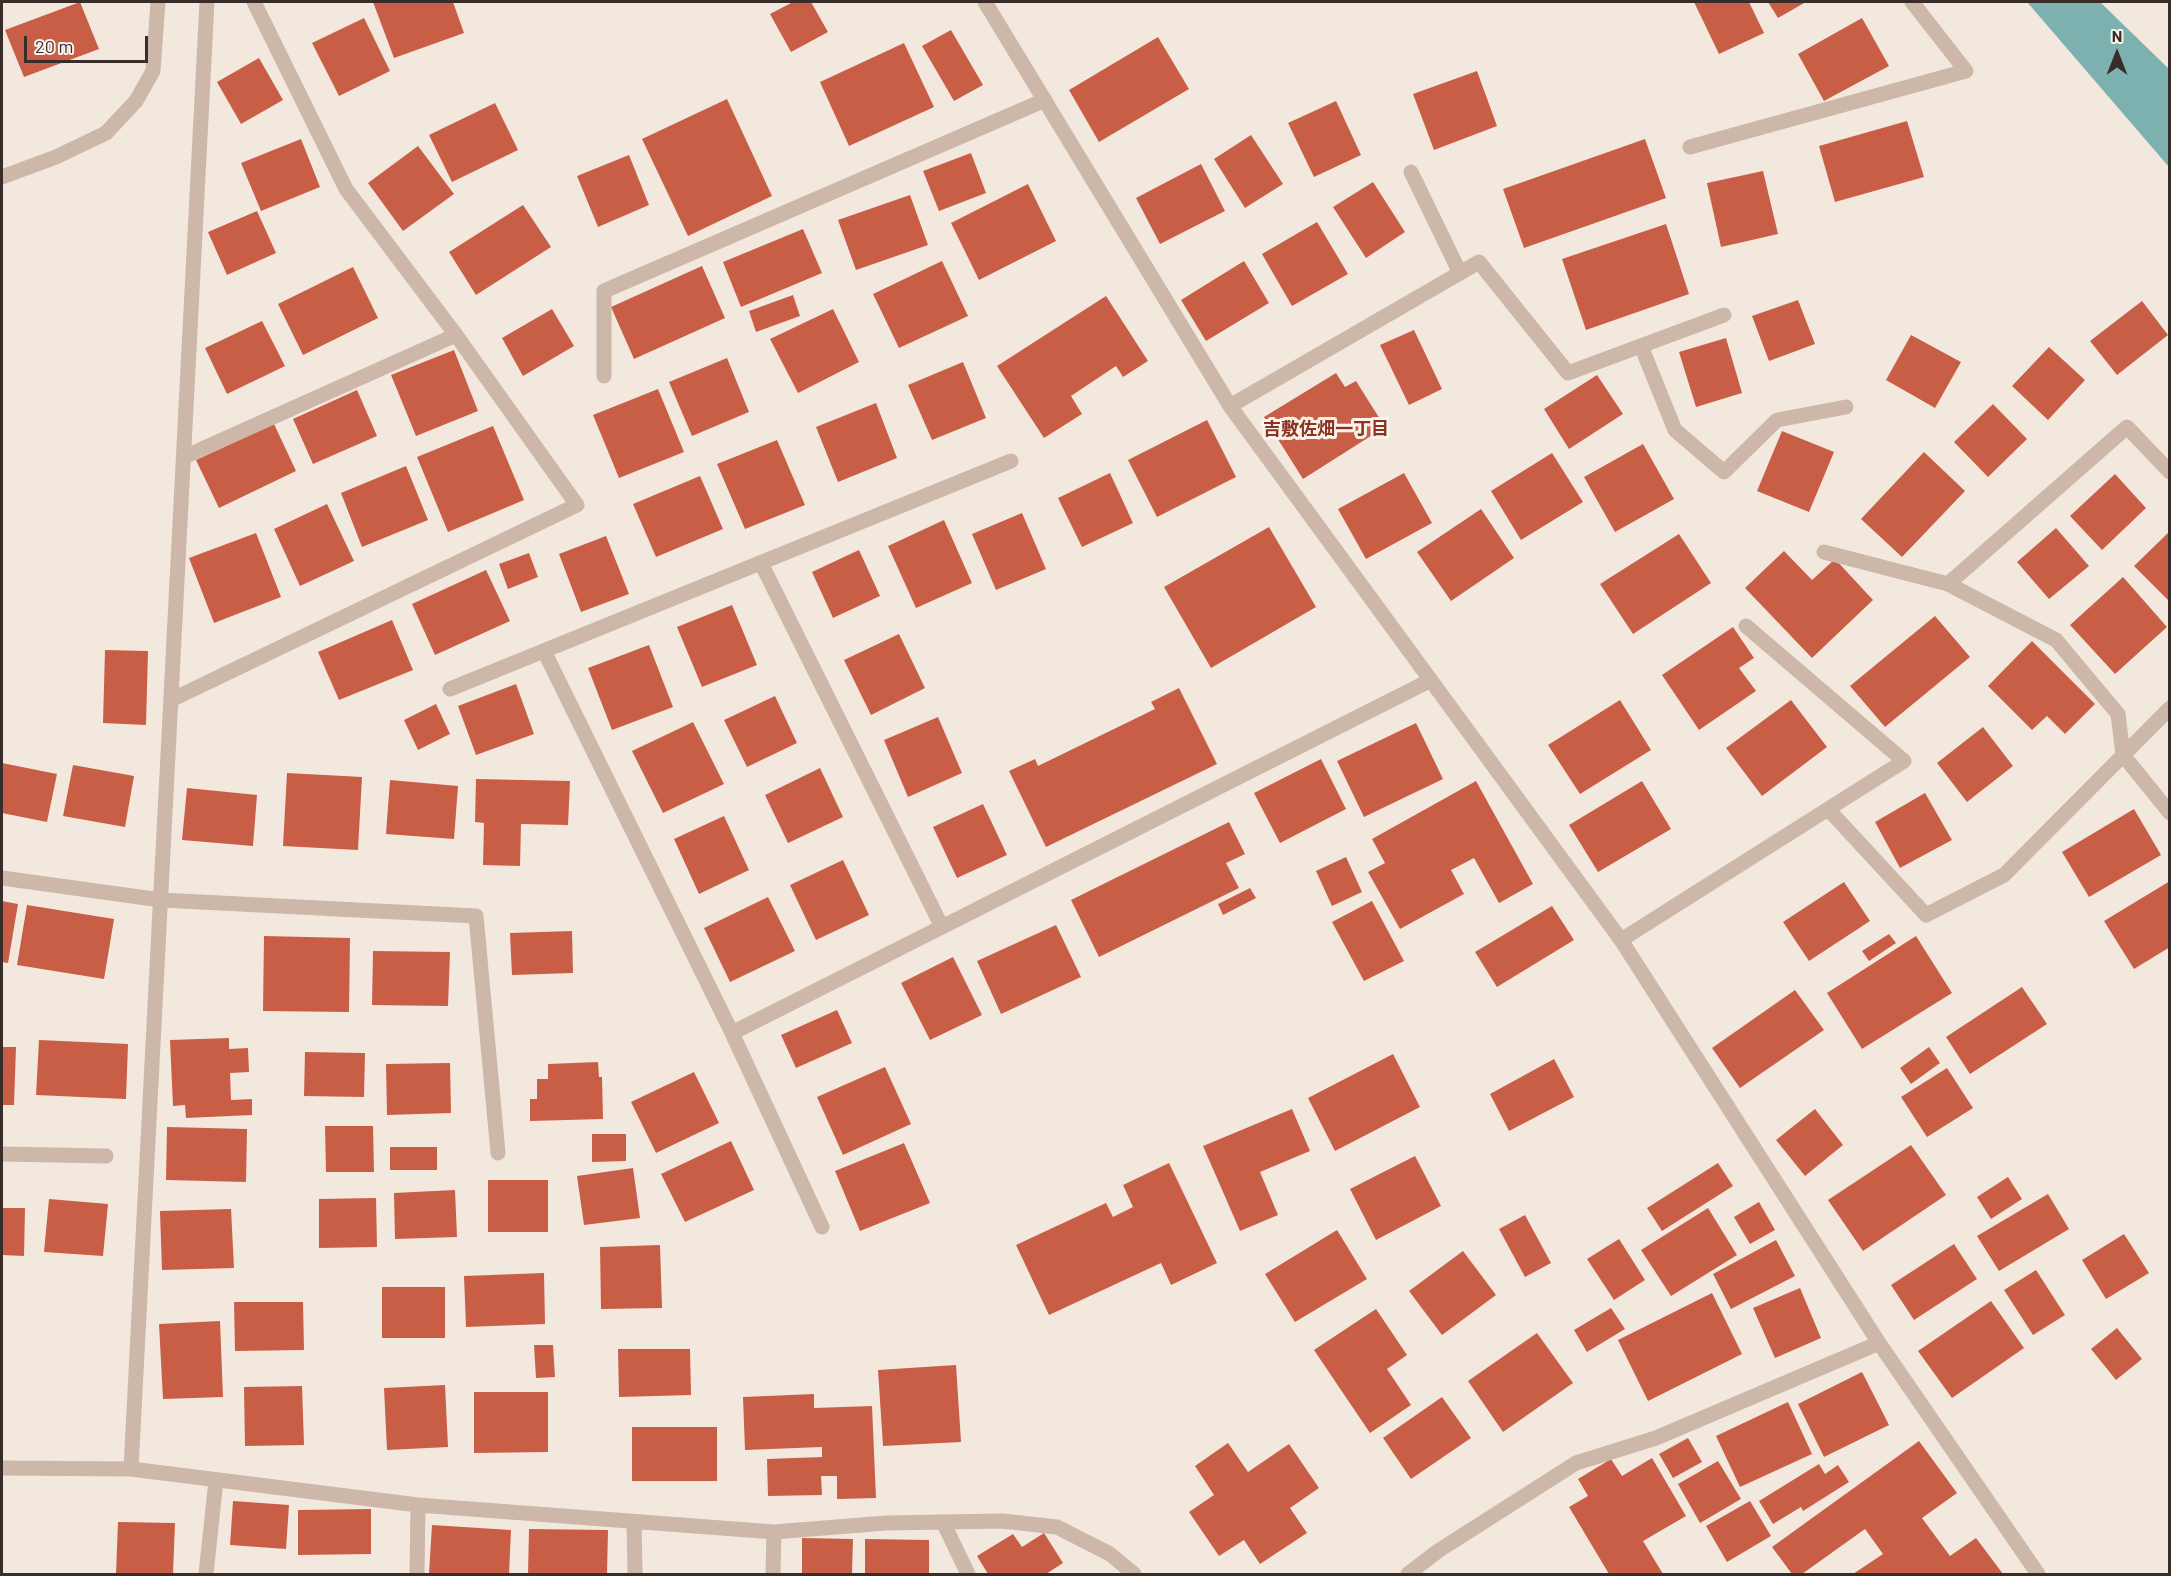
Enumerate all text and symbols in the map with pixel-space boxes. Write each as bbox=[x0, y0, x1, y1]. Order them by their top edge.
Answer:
scale bar bbox=[27, 24, 152, 62]
north arrow bbox=[2087, 24, 2147, 84]
text: N bbox=[2112, 26, 2122, 45]
text: 20 m bbox=[35, 35, 73, 57]
district label: 吉敷佐畑一丁目 bbox=[1263, 418, 1389, 440]

